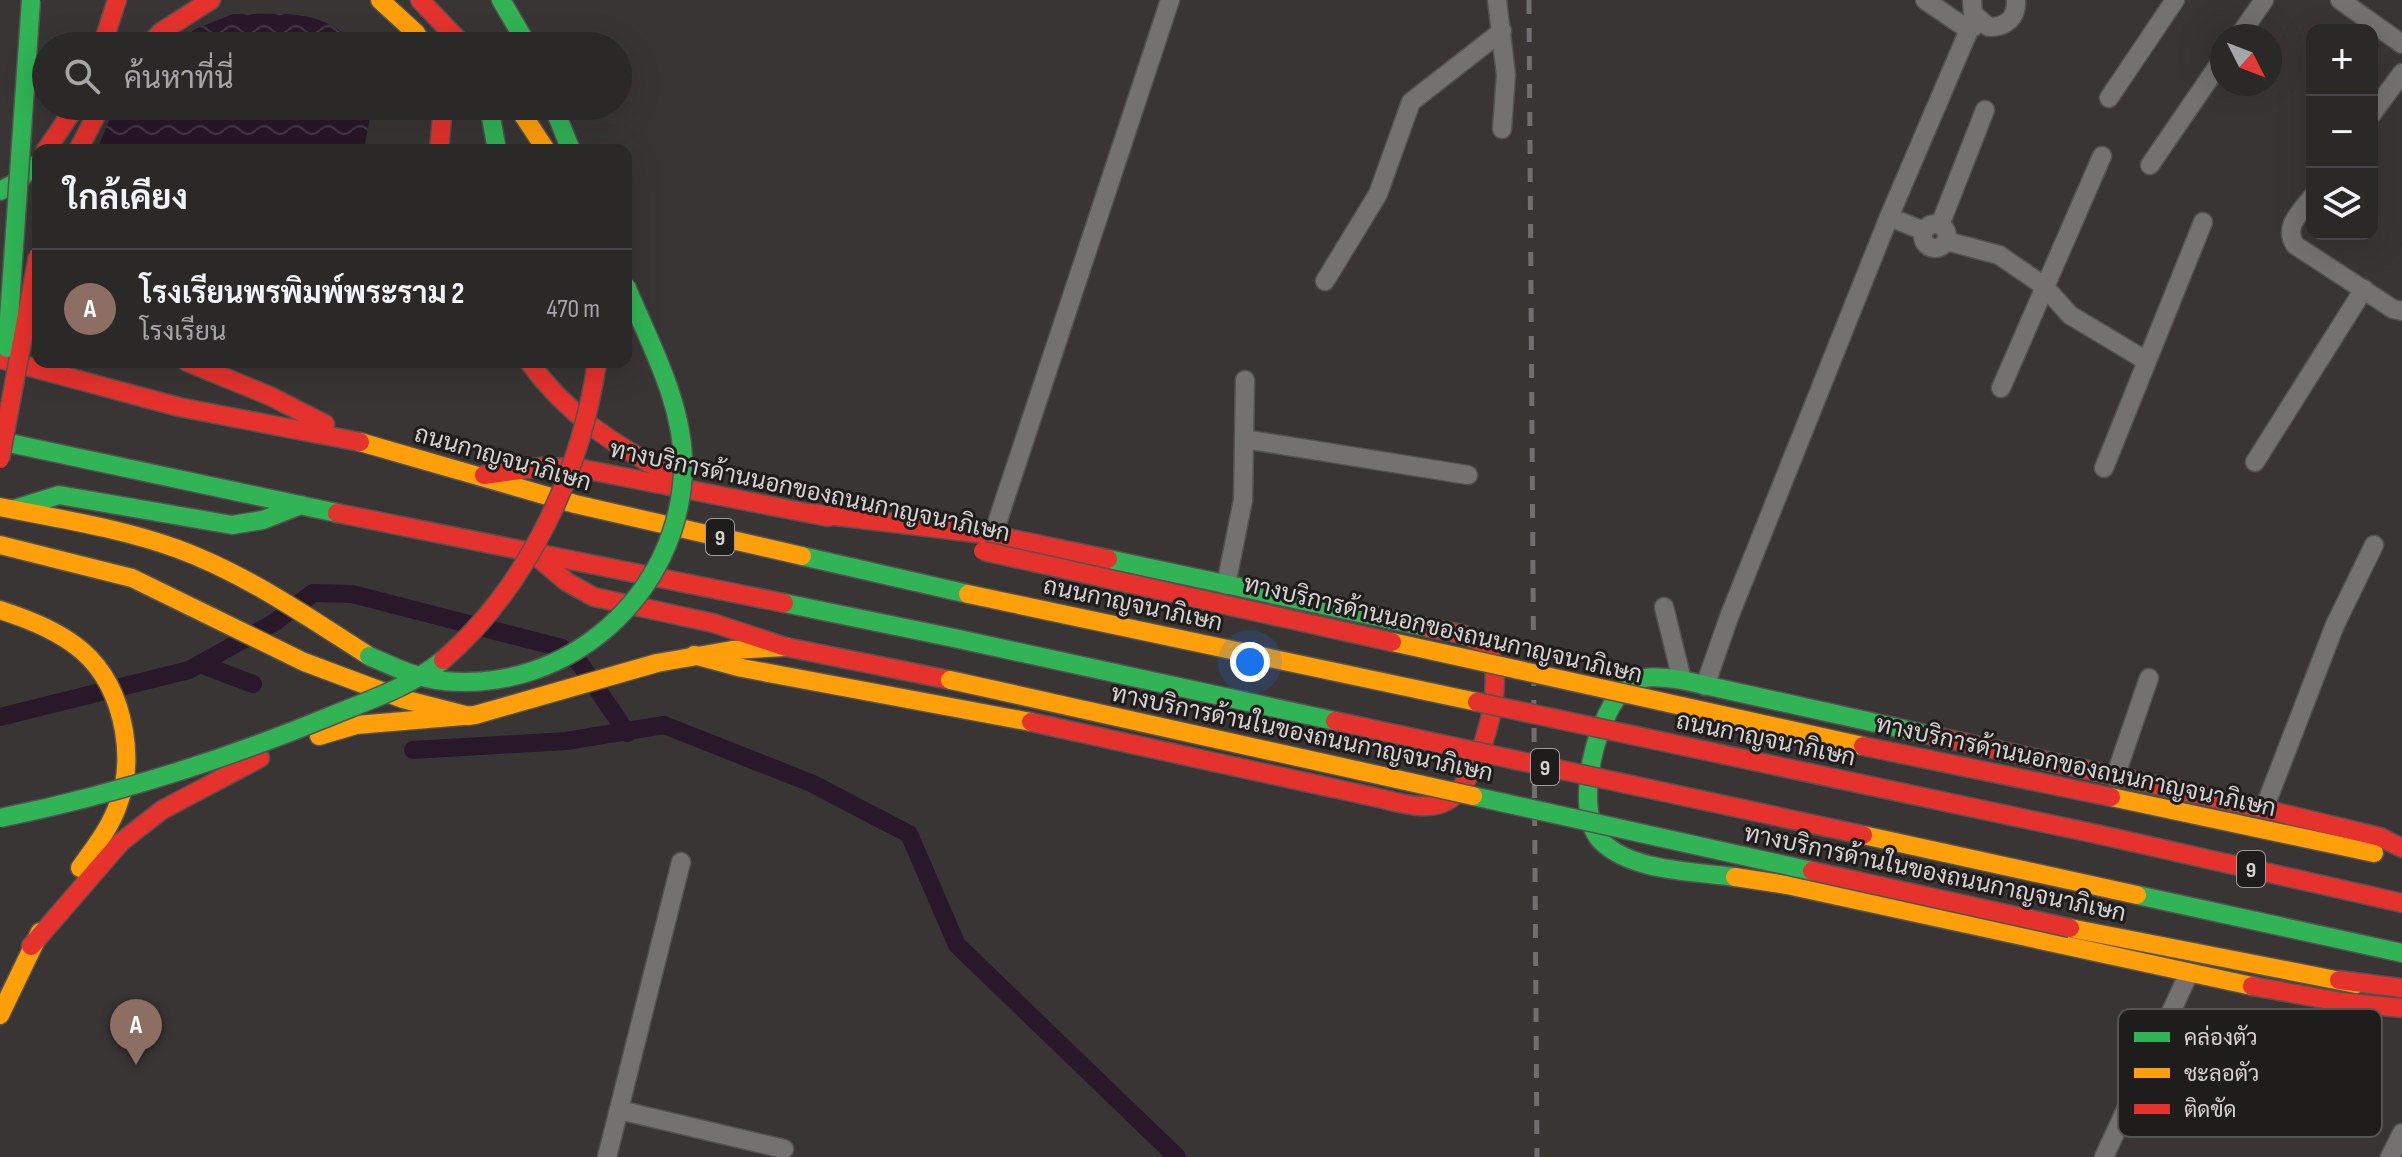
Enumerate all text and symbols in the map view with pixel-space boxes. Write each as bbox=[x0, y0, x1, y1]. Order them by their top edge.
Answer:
north arrow bbox=[2210, 24, 2282, 96]
map controls bbox=[2306, 24, 2378, 240]
button: + bbox=[2306, 24, 2378, 96]
search box bbox=[32, 32, 632, 120]
icon: search bbox=[60, 54, 104, 98]
text: ค้นหาที่นี่ bbox=[124, 61, 234, 97]
button: − bbox=[2306, 96, 2378, 168]
button: layers bbox=[2306, 168, 2378, 240]
text: ใกล้เคียง bbox=[64, 178, 188, 219]
text: โรงเรียนพรพิมพ์พระราม 2 bbox=[140, 276, 464, 312]
text: A bbox=[84, 294, 96, 325]
text: 470 m bbox=[547, 294, 600, 325]
text: โรงเรียน bbox=[140, 317, 226, 348]
street label: ถนนกาญจนาภิเษก bbox=[411, 419, 595, 498]
street label: ทางบริการด้านนอกของถนนกาญจนาภิเษก bbox=[607, 434, 1013, 548]
road number: 9 bbox=[706, 519, 734, 555]
street label: ทางบริการด้านนอกของถนนกาญจนาภิเษก bbox=[1241, 568, 1645, 690]
street label: ถนนกาญจนาภิเษก bbox=[1041, 571, 1225, 638]
your location bbox=[1230, 642, 1270, 682]
street label: ทางบริการด้านในของถนนกาญจนาภิเษก bbox=[1108, 677, 1496, 788]
street label: ถนนกาญจนาภิเษก bbox=[1674, 706, 1858, 773]
street label: ทางบริการด้านนอกของถนนกาญจนาภิเษก bbox=[1873, 709, 2279, 823]
road number: 9 bbox=[1531, 749, 1559, 785]
street label: ทางบริการด้านในของถนนกาญจนาภิเษก bbox=[1741, 817, 2129, 928]
road number: 9 bbox=[2237, 851, 2265, 887]
pin: A bbox=[110, 999, 162, 1065]
legend bbox=[2118, 1009, 2382, 1137]
text: คล่องตัว bbox=[2184, 1024, 2258, 1052]
text: ชะลอตัว bbox=[2184, 1060, 2259, 1088]
text: ติดขัด bbox=[2184, 1096, 2236, 1124]

